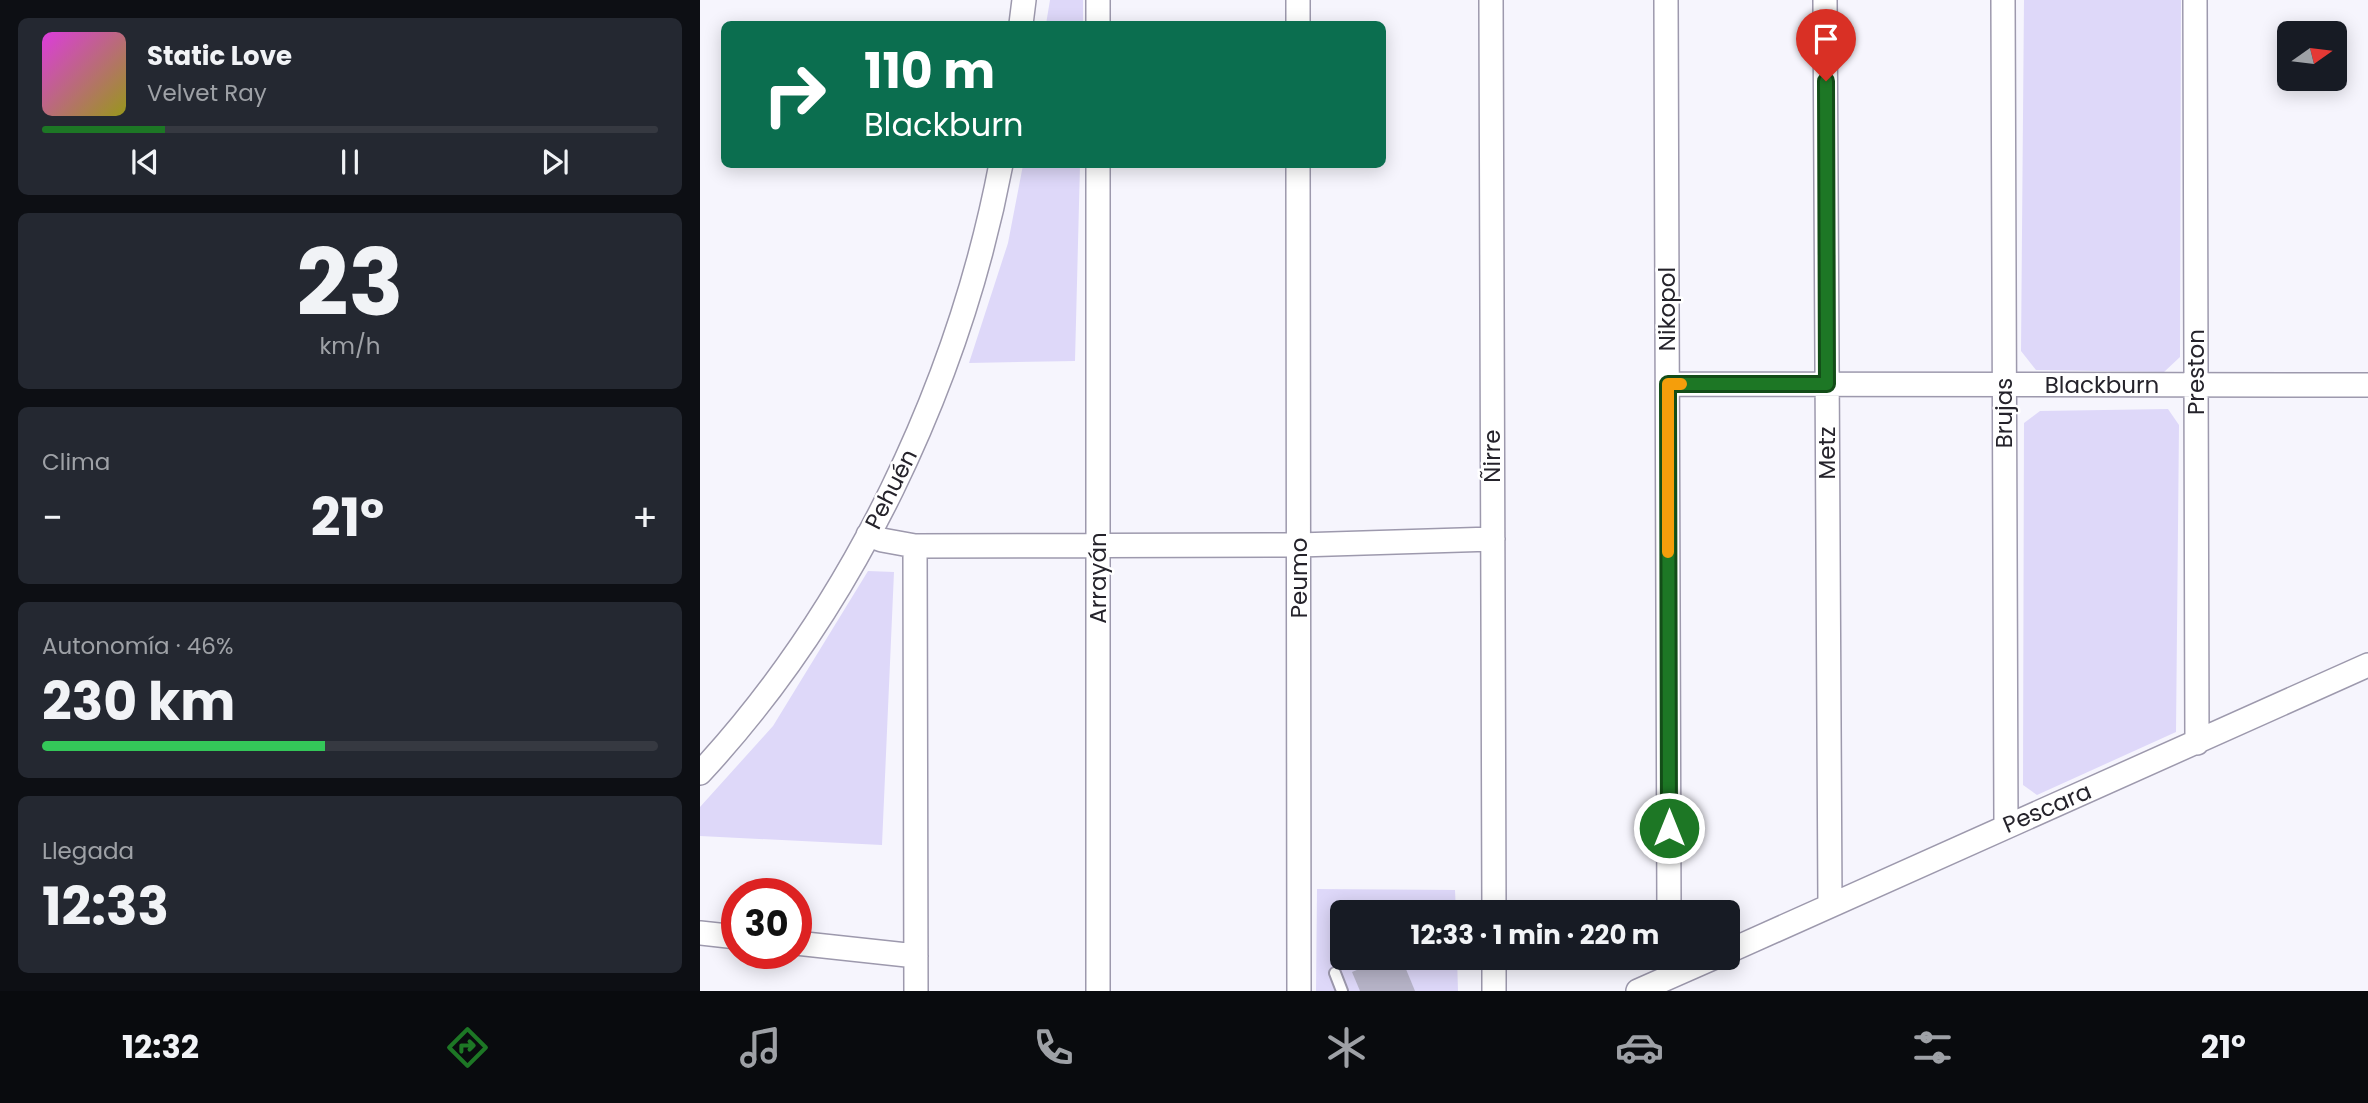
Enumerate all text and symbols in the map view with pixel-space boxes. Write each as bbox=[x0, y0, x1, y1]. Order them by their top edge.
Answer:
pin bbox=[1796, 9, 1856, 81]
icon: arrive bbox=[1807, 20, 1845, 58]
north arrow bbox=[2277, 21, 2347, 91]
map controls bbox=[2277, 21, 2347, 91]
text: 110 m bbox=[864, 37, 995, 105]
text: Static Love bbox=[147, 38, 292, 74]
icon: right bbox=[749, 49, 840, 140]
text: Velvet Ray bbox=[147, 77, 267, 109]
text: Blackburn bbox=[864, 102, 1024, 147]
icon: previous bbox=[126, 143, 164, 181]
icon: pause bbox=[331, 143, 369, 181]
icon: next bbox=[536, 143, 574, 181]
text: 23 bbox=[296, 219, 404, 347]
street label: Nikopol bbox=[1651, 267, 1683, 351]
street label: Preston bbox=[2180, 329, 2212, 415]
text: km/h bbox=[319, 330, 381, 362]
street label: Blackburn bbox=[2045, 369, 2159, 401]
street label: Brujas bbox=[1988, 378, 2020, 448]
street label: Metz bbox=[1811, 427, 1843, 479]
street label: Ñirre bbox=[1476, 429, 1508, 483]
street label: Pehuén bbox=[857, 443, 925, 535]
text: Clima bbox=[42, 446, 110, 478]
text: 21° bbox=[311, 481, 384, 554]
text: − bbox=[42, 491, 63, 544]
text: + bbox=[632, 491, 658, 544]
street label: Arrayán bbox=[1082, 532, 1114, 624]
street label: Peumo bbox=[1283, 538, 1315, 618]
text: Autonomía · 46% bbox=[42, 630, 233, 662]
text: 230 km bbox=[42, 665, 235, 738]
street label: Pescara bbox=[1998, 775, 2096, 841]
position arrow bbox=[1632, 791, 1706, 865]
text: Llegada bbox=[42, 835, 134, 867]
text: 12:33 bbox=[42, 870, 169, 943]
speed limit sign: 30 bbox=[721, 878, 812, 969]
text: 12:33 · 1 min · 220 m bbox=[1411, 917, 1659, 953]
icon: directions bbox=[443, 1023, 492, 1072]
icon: music bbox=[736, 1023, 785, 1072]
icon: phone bbox=[1029, 1023, 1078, 1072]
icon: climate bbox=[1322, 1023, 1371, 1072]
icon: car bbox=[1615, 1023, 1664, 1072]
icon: filters bbox=[1908, 1023, 1957, 1072]
text: 12:32 bbox=[122, 1024, 199, 1069]
text: 21° bbox=[2201, 1024, 2246, 1069]

